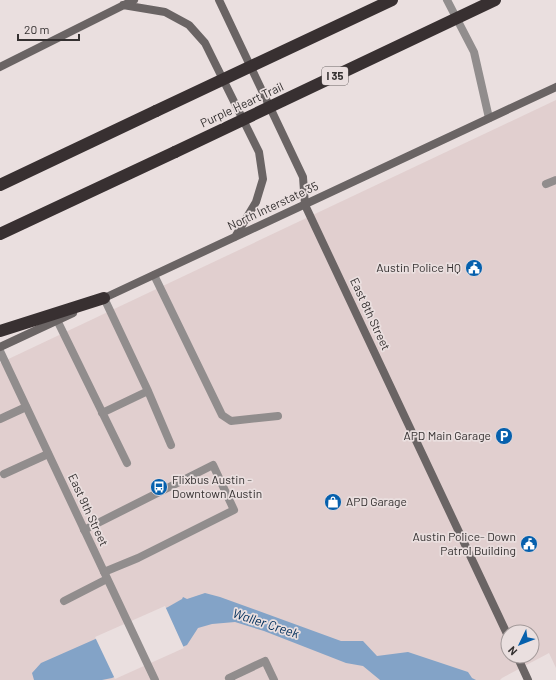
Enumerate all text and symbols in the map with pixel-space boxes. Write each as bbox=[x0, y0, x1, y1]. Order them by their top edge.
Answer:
scale bar bbox=[18, 16, 79, 42]
text: 20 m bbox=[24, 22, 50, 36]
road number: I 35 bbox=[322, 67, 348, 85]
street label: Purple Heart Trail bbox=[198, 79, 285, 129]
street label: North Interstate 35 bbox=[225, 178, 320, 232]
public building icon: Austin Police HQ bbox=[464, 258, 484, 278]
place label: Austin Police HQ bbox=[376, 260, 461, 274]
street label: East 8th Street bbox=[348, 275, 394, 352]
parking icon: APD Main Garage bbox=[494, 426, 514, 446]
place label: APD Main Garage bbox=[403, 428, 491, 442]
street label: East 9th Street bbox=[66, 471, 112, 548]
place label: Flixbus Austin - Downtown Austin bbox=[172, 472, 262, 500]
bus stop icon: Flixbus Austin - Downtown Austin bbox=[149, 477, 169, 497]
shop icon: APD Garage bbox=[323, 492, 343, 512]
place label: APD Garage bbox=[346, 494, 407, 508]
place label: Austin Police- Down Patrol Building bbox=[412, 529, 516, 557]
public building icon: Austin Police- Down Patrol Building bbox=[519, 534, 539, 554]
water label: Waller Creek bbox=[231, 605, 302, 641]
north arrow bbox=[500, 624, 540, 664]
text: N bbox=[505, 644, 520, 658]

